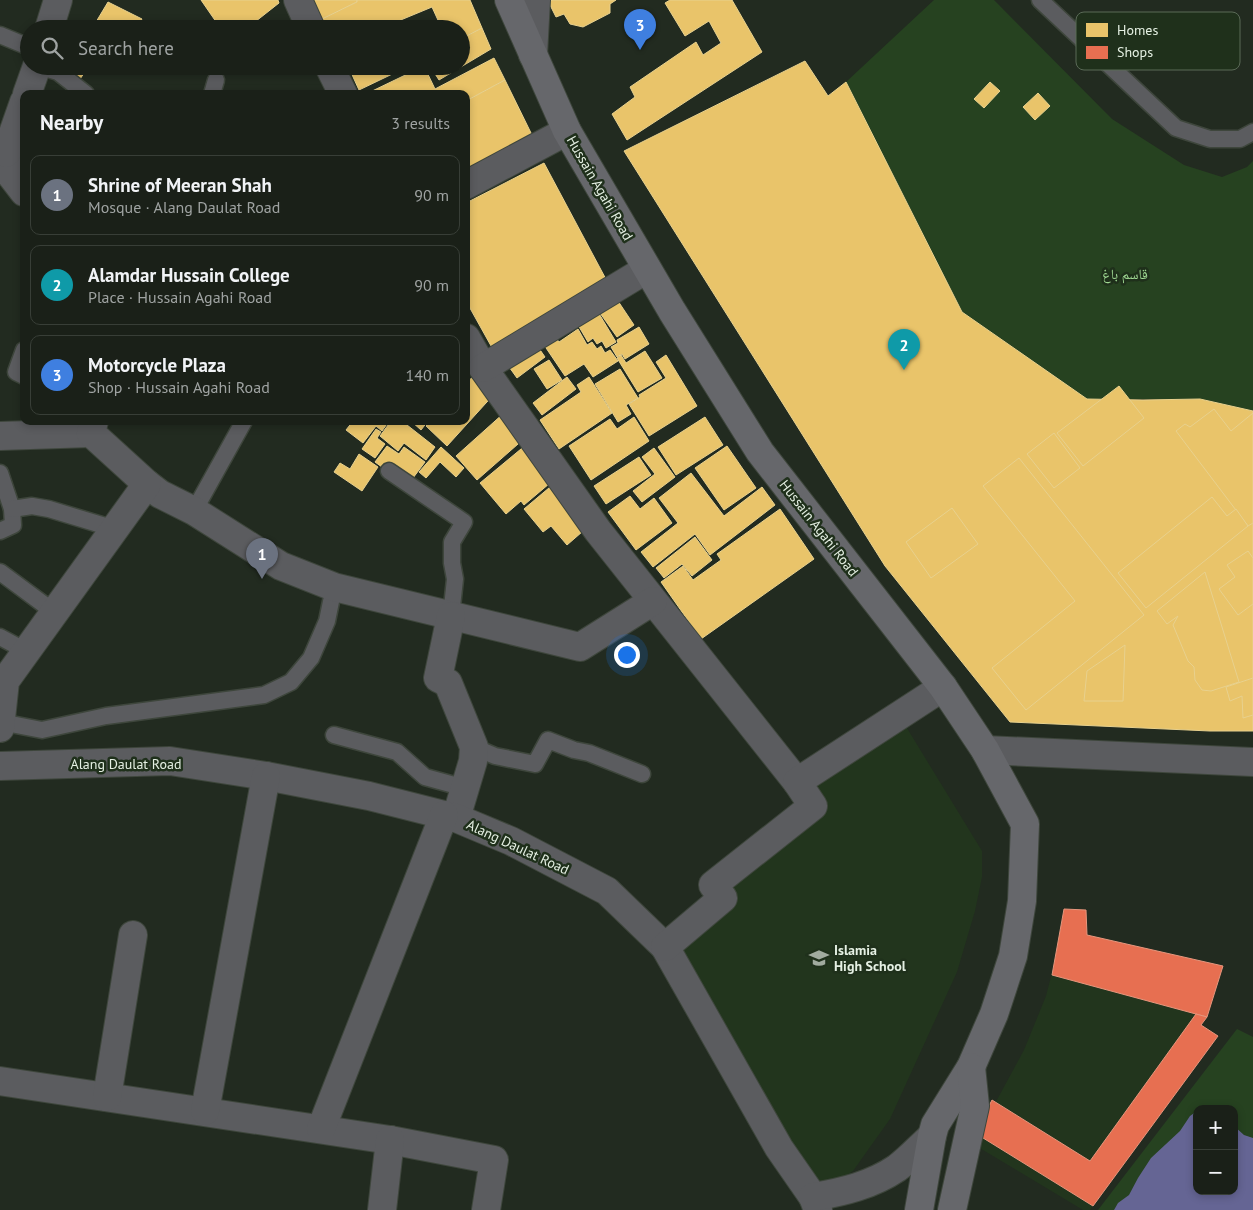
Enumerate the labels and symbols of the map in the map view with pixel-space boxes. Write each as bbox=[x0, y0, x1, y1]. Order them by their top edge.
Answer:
pin: 3 bbox=[624, 9, 656, 50]
legend bbox=[1076, 12, 1240, 70]
text: Homes bbox=[1117, 21, 1158, 39]
text: Shops bbox=[1117, 43, 1153, 61]
street label: Hussain Agahi Road bbox=[563, 133, 637, 243]
park label: قاسم باغ bbox=[1102, 265, 1148, 284]
pin: 2 bbox=[888, 329, 920, 370]
street label: Hussain Agahi Road bbox=[776, 476, 862, 580]
pin: 1 bbox=[246, 538, 278, 579]
your location bbox=[614, 642, 640, 668]
street label: Alang Daulat Road bbox=[71, 755, 181, 773]
street label: Alang Daulat Road bbox=[464, 815, 572, 879]
place label: Islamia High School bbox=[834, 941, 907, 975]
school or university icon: Islamia High School bbox=[808, 947, 830, 969]

